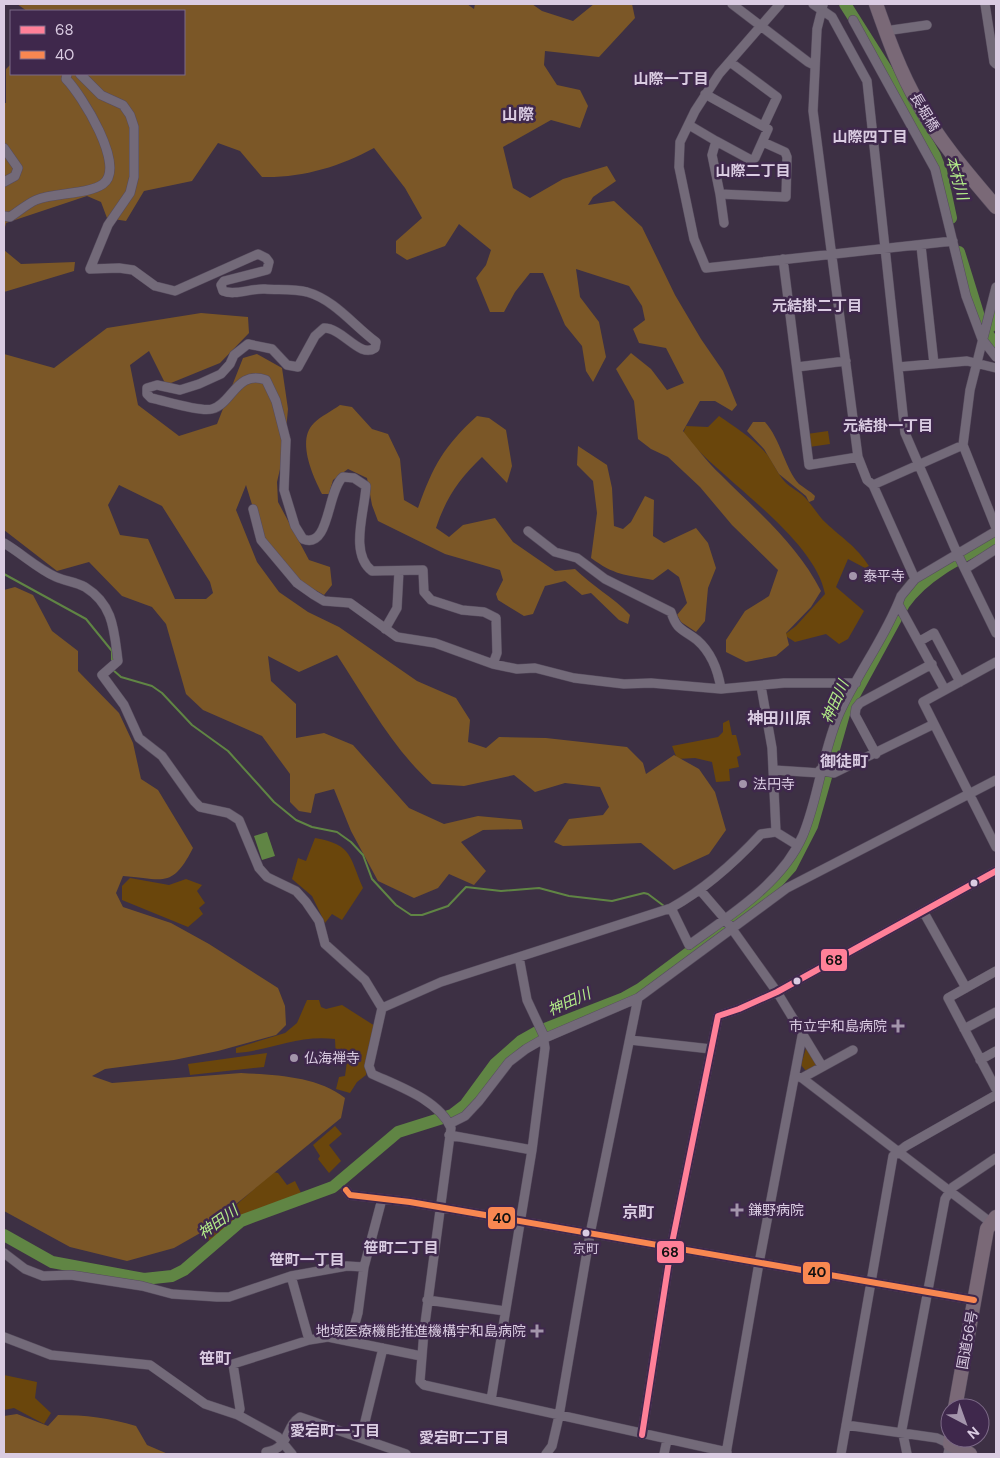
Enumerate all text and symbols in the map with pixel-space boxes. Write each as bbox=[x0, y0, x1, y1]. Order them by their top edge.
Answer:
legend bbox=[10, 10, 185, 75]
text: 68 bbox=[55, 20, 74, 40]
text: 40 bbox=[55, 45, 74, 65]
district label: 山際一丁目 bbox=[633, 69, 709, 89]
street label: 長堀橋 bbox=[906, 89, 944, 135]
district label: 山際 bbox=[502, 104, 534, 125]
district label: 山際四丁目 bbox=[832, 127, 908, 147]
water label: 本村川 bbox=[941, 154, 973, 204]
district label: 山際二丁目 bbox=[715, 161, 791, 181]
district label: 元結掛二丁目 bbox=[772, 296, 862, 316]
district label: 元結掛一丁目 bbox=[843, 416, 933, 436]
place label: 泰平寺 bbox=[863, 567, 905, 585]
marker: 泰平寺 bbox=[847, 570, 859, 582]
water label: 神田川 bbox=[817, 676, 854, 727]
district label: 神田川原 bbox=[747, 708, 811, 729]
district label: 御徒町 bbox=[820, 751, 868, 772]
place label: 法円寺 bbox=[753, 775, 795, 793]
marker: 法円寺 bbox=[737, 778, 749, 790]
unlabelled marker bbox=[969, 878, 979, 888]
line badge: 68 bbox=[820, 948, 848, 972]
text: 68 bbox=[825, 951, 843, 969]
unlabelled marker bbox=[792, 976, 802, 986]
water label: 神田川 bbox=[544, 983, 595, 1020]
place label: 市立宇和島病院 bbox=[789, 1017, 887, 1035]
marker: 市立宇和島病院 bbox=[891, 1019, 905, 1033]
place label: 仏海禅寺 bbox=[304, 1049, 360, 1067]
marker: 仏海禅寺 bbox=[288, 1052, 300, 1064]
water label: 神田川 bbox=[194, 1200, 244, 1243]
place label: 鎌野病院 bbox=[748, 1201, 804, 1219]
district label: 京町 bbox=[622, 1202, 654, 1223]
marker: 鎌野病院 bbox=[730, 1203, 744, 1217]
line badge: 40 bbox=[487, 1206, 516, 1230]
text: 40 bbox=[493, 1209, 512, 1227]
marker: 京町 bbox=[581, 1228, 591, 1238]
district label: 笹町二丁目 bbox=[363, 1238, 439, 1258]
place label: 京町 bbox=[573, 1240, 599, 1257]
line badge: 68 bbox=[656, 1240, 685, 1264]
text: 68 bbox=[661, 1243, 679, 1261]
district label: 笹町一丁目 bbox=[269, 1250, 345, 1270]
line badge: 40 bbox=[802, 1261, 831, 1285]
text: 40 bbox=[808, 1263, 827, 1281]
street label: 国道56号 bbox=[953, 1309, 981, 1371]
place label: 地域医療機能推進機構宇和島病院 bbox=[316, 1322, 526, 1340]
marker: 地域医療機能推進機構宇和島病院 bbox=[530, 1324, 544, 1338]
district label: 笹町 bbox=[199, 1348, 231, 1369]
north arrow bbox=[940, 1398, 990, 1448]
district label: 愛宕町一丁目 bbox=[290, 1421, 380, 1441]
text: N bbox=[964, 1423, 983, 1443]
district label: 愛宕町二丁目 bbox=[419, 1428, 509, 1448]

